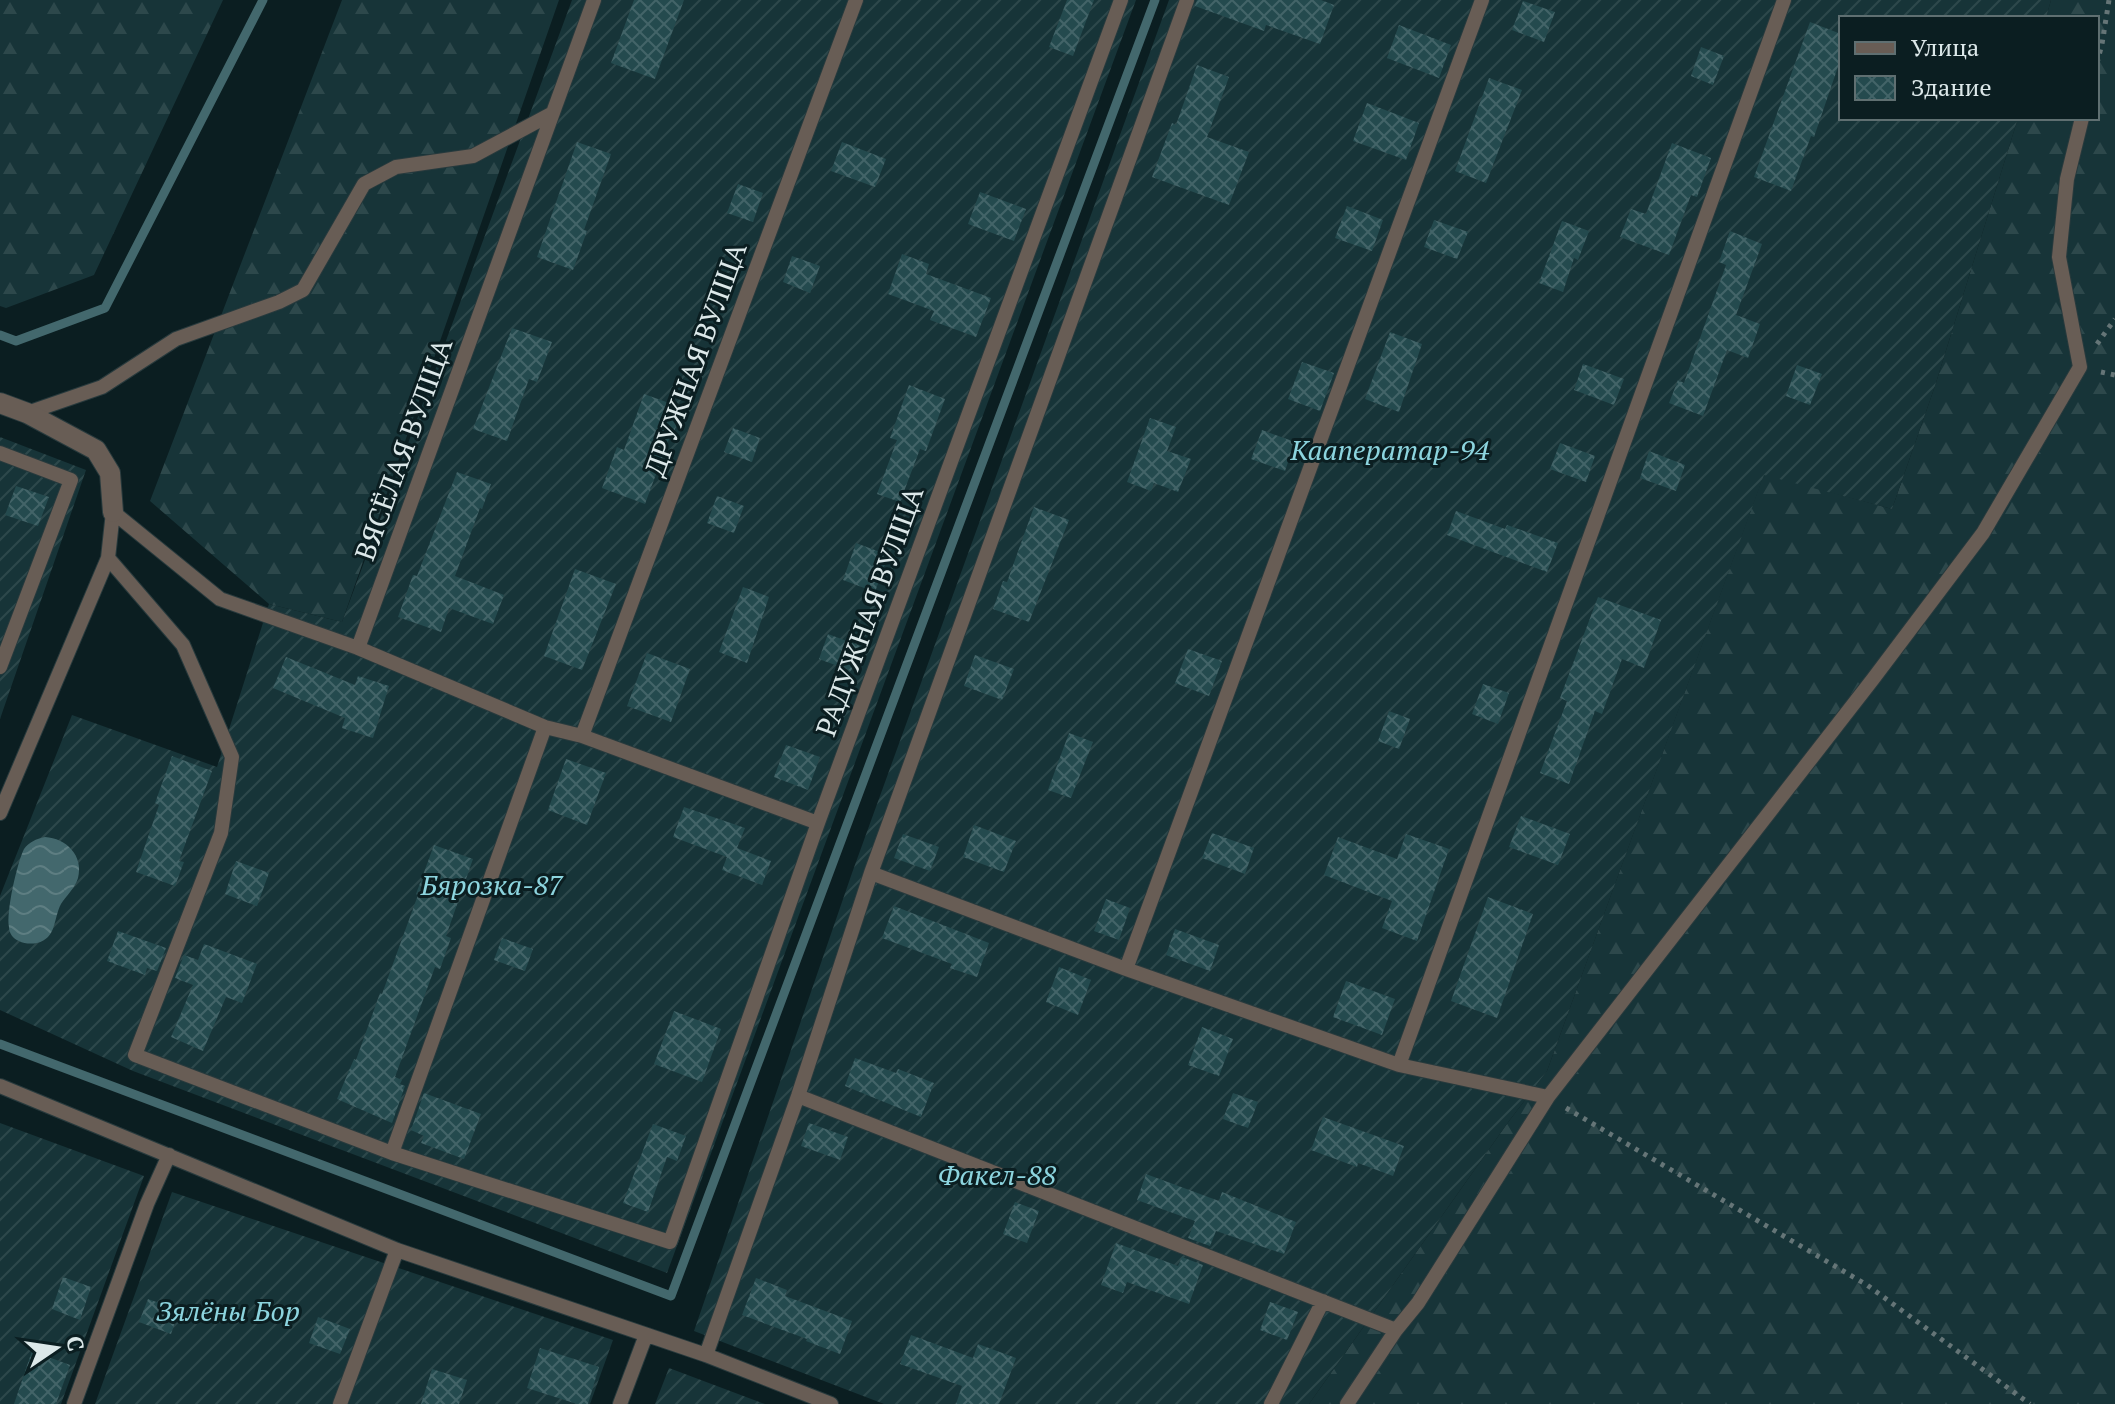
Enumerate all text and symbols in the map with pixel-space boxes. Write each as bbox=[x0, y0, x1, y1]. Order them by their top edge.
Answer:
legend bbox=[1839, 16, 2099, 120]
text: Улица bbox=[1911, 31, 1979, 63]
text: Здание bbox=[1911, 71, 1992, 103]
street label: ДРУЖНАЯ ВУЛІЦА bbox=[636, 236, 755, 481]
street label: ВЯСЁЛАЯ ВУЛІЦА bbox=[346, 332, 461, 565]
park label: Кааператар-94 bbox=[1289, 431, 1490, 468]
street label: РАДУЖНАЯ ВУЛІЦА bbox=[807, 480, 932, 741]
park label: Бярозка-87 bbox=[420, 866, 564, 903]
park label: Факел-88 bbox=[937, 1156, 1057, 1193]
park label: Зялёны Бор bbox=[156, 1292, 300, 1329]
north arrow bbox=[16, 1308, 96, 1388]
text: С bbox=[60, 1333, 92, 1354]

